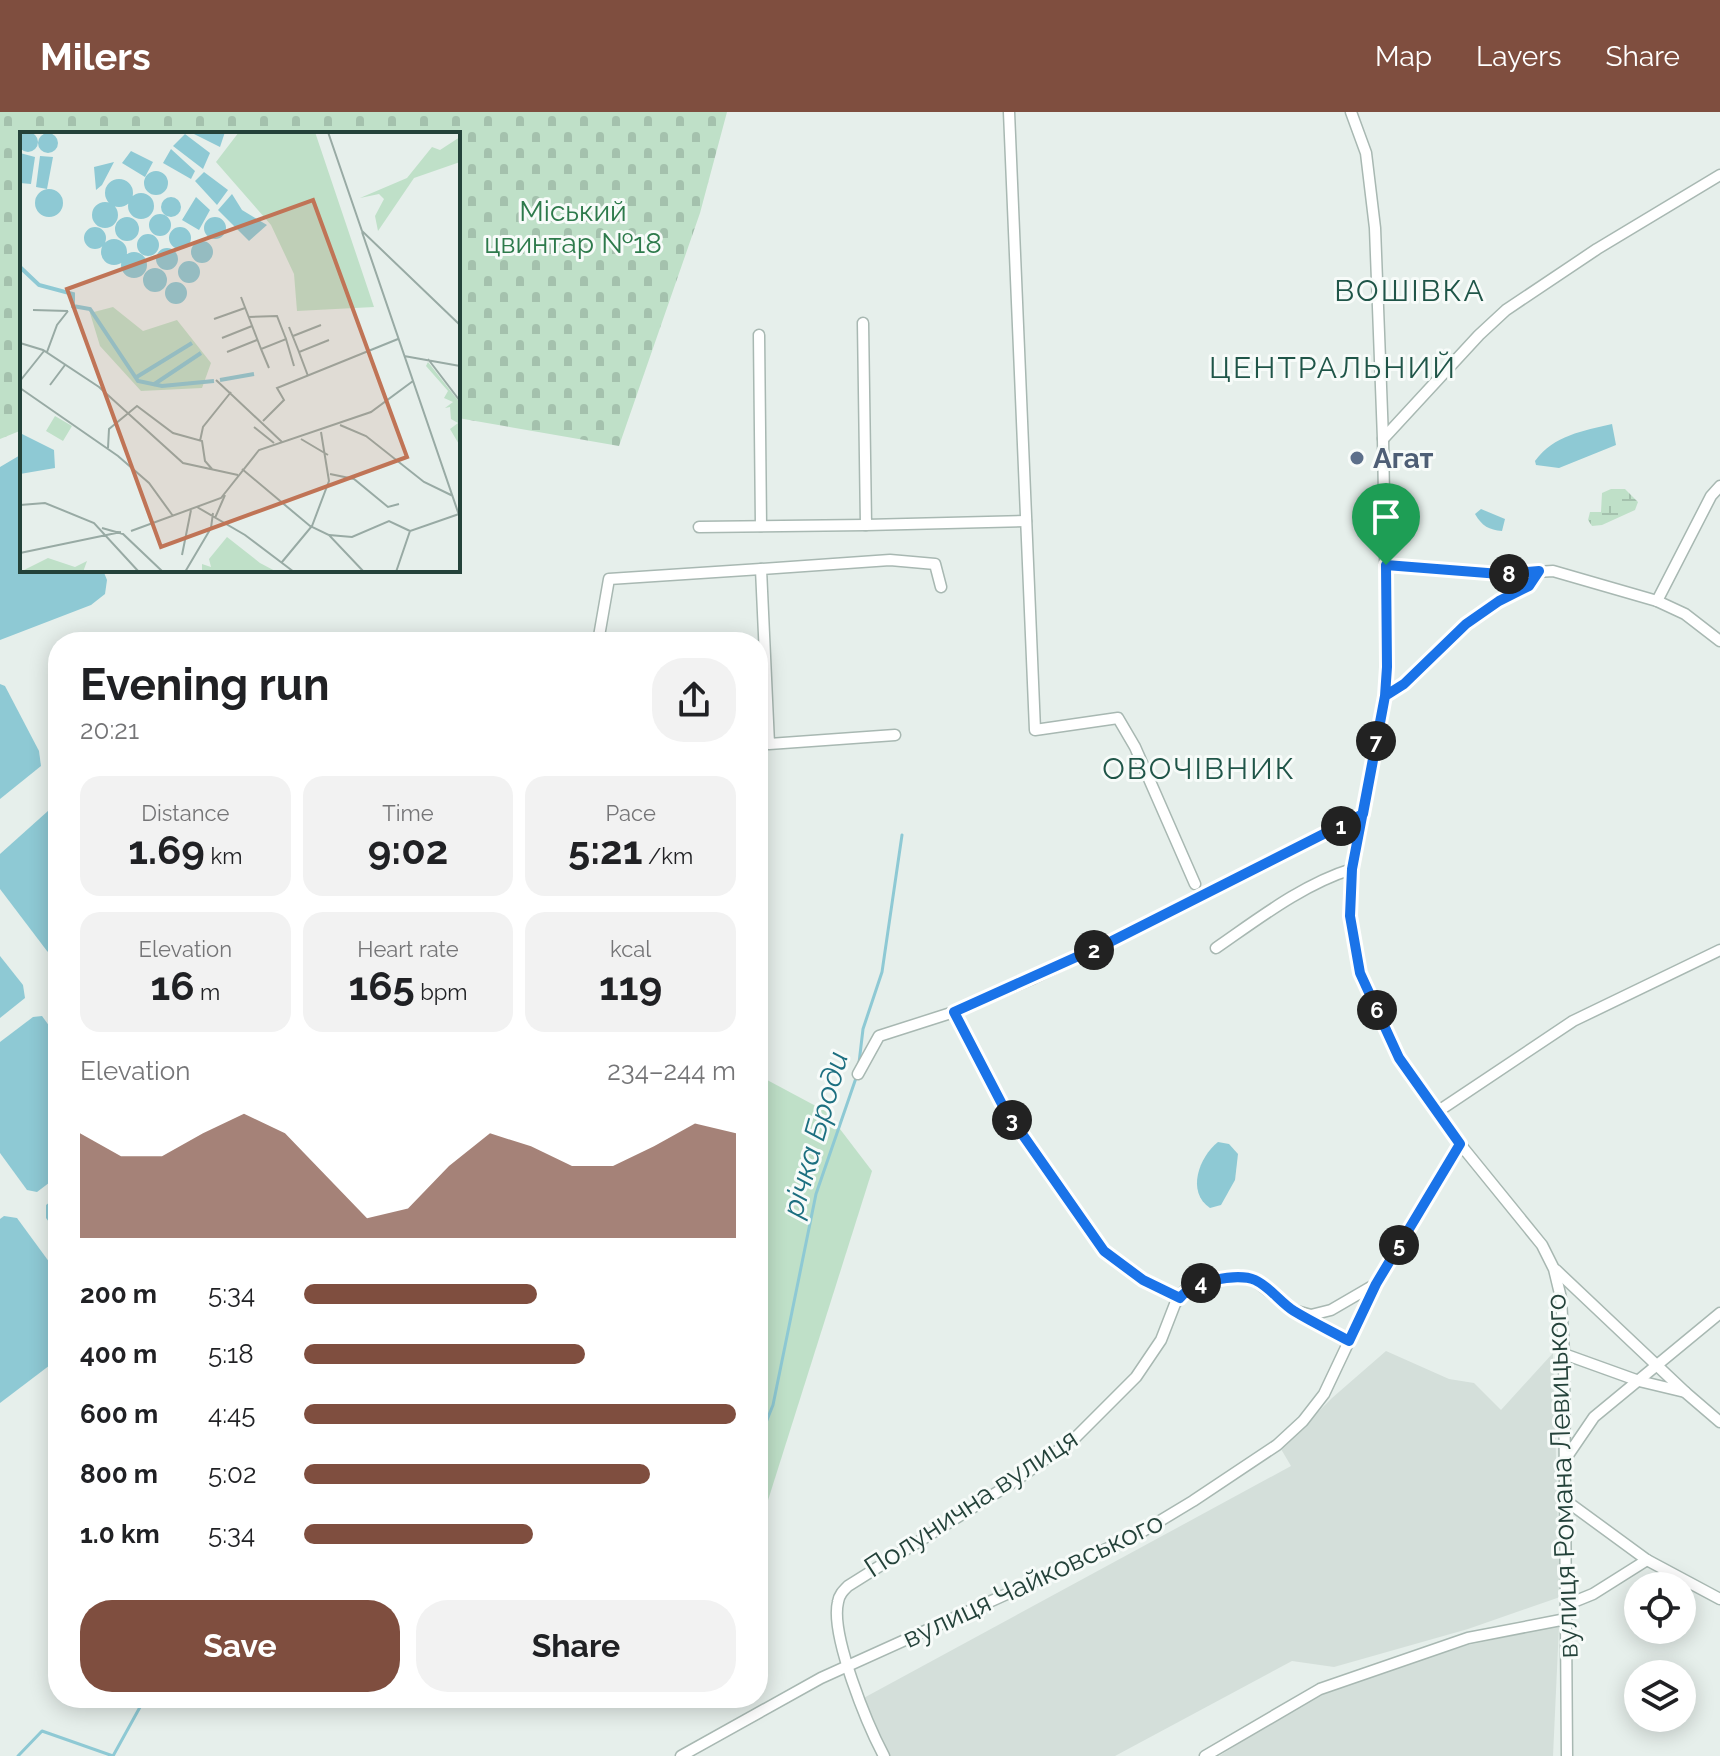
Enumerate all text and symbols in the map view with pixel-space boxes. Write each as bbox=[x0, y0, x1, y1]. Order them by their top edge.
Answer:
text: Milers bbox=[40, 34, 151, 79]
text: Map bbox=[1375, 40, 1432, 73]
text: Layers bbox=[1476, 40, 1562, 73]
text: Share bbox=[1606, 40, 1680, 73]
inset map bbox=[20, 132, 460, 572]
park label: Міський цвинтар №18 bbox=[484, 195, 662, 260]
district label: ВОШІВКА bbox=[1334, 273, 1486, 308]
district label: ЦЕНТРАЛЬНИЙ bbox=[1209, 350, 1457, 385]
place label: Агат bbox=[1373, 442, 1434, 475]
marker: Агат bbox=[1348, 449, 1366, 467]
pin bbox=[1352, 483, 1420, 565]
icon: arrive bbox=[1364, 495, 1408, 539]
pin: 8 bbox=[1489, 554, 1529, 594]
text: 8 bbox=[1502, 561, 1516, 587]
button: share bbox=[652, 658, 736, 742]
text: Evening run bbox=[80, 659, 329, 710]
text: 20:21 bbox=[80, 715, 139, 745]
pin: 7 bbox=[1356, 721, 1396, 761]
text: 7 bbox=[1370, 728, 1382, 754]
district label: ОВОЧІВНИК bbox=[1102, 751, 1296, 786]
text: Distance bbox=[141, 800, 229, 826]
text: Time bbox=[382, 800, 434, 826]
text: Pace bbox=[605, 800, 656, 826]
pin: 1 bbox=[1321, 806, 1361, 846]
text: 1 bbox=[1336, 813, 1346, 839]
text: 1.69 bbox=[128, 826, 205, 873]
text: 9:02 bbox=[368, 826, 448, 873]
text: 5:21 bbox=[568, 826, 642, 873]
text: km bbox=[205, 843, 242, 869]
text: /km bbox=[642, 843, 693, 869]
pin: 2 bbox=[1074, 930, 1114, 970]
text: Elevation bbox=[139, 936, 232, 962]
text: Heart rate bbox=[357, 936, 459, 962]
text: kcal bbox=[610, 936, 651, 962]
text: 2 bbox=[1088, 937, 1100, 963]
text: 16 bbox=[150, 962, 194, 1009]
text: 165 bbox=[348, 962, 415, 1009]
text: 119 bbox=[599, 962, 662, 1009]
text: m bbox=[194, 979, 220, 1005]
text: bpm bbox=[415, 979, 468, 1005]
pin: 6 bbox=[1357, 990, 1397, 1030]
text: 6 bbox=[1370, 997, 1384, 1023]
water label: річка Броди bbox=[774, 1047, 855, 1223]
text: Elevation bbox=[80, 1056, 190, 1086]
text: 234–244 m bbox=[607, 1056, 736, 1086]
pin: 3 bbox=[992, 1100, 1032, 1140]
text: 3 bbox=[1006, 1107, 1018, 1133]
pin: 5 bbox=[1379, 1225, 1419, 1265]
text: 5 bbox=[1393, 1232, 1405, 1258]
pin: 4 bbox=[1181, 1263, 1221, 1303]
text: 4 bbox=[1195, 1270, 1207, 1296]
text: 200 m bbox=[80, 1279, 157, 1309]
text: 5:34 bbox=[208, 1279, 255, 1309]
street label: вулиця Романа Левицького bbox=[1539, 1293, 1585, 1659]
text: 400 m bbox=[80, 1339, 157, 1369]
text: 5:18 bbox=[208, 1339, 254, 1369]
text: 600 m bbox=[80, 1399, 158, 1429]
text: 4:45 bbox=[208, 1399, 255, 1429]
street label: Полунична вулиця bbox=[858, 1422, 1084, 1584]
text: 800 m bbox=[80, 1459, 158, 1489]
text: 5:02 bbox=[208, 1459, 257, 1489]
street label: вулиця Чайковського bbox=[898, 1505, 1168, 1655]
text: 1.0 km bbox=[80, 1519, 160, 1549]
text: 5:34 bbox=[208, 1519, 255, 1549]
map controls bbox=[1624, 1572, 1696, 1732]
button: locate bbox=[1624, 1572, 1696, 1644]
button: Save bbox=[80, 1600, 400, 1692]
button: Share bbox=[416, 1600, 736, 1692]
button: layers bbox=[1624, 1660, 1696, 1732]

